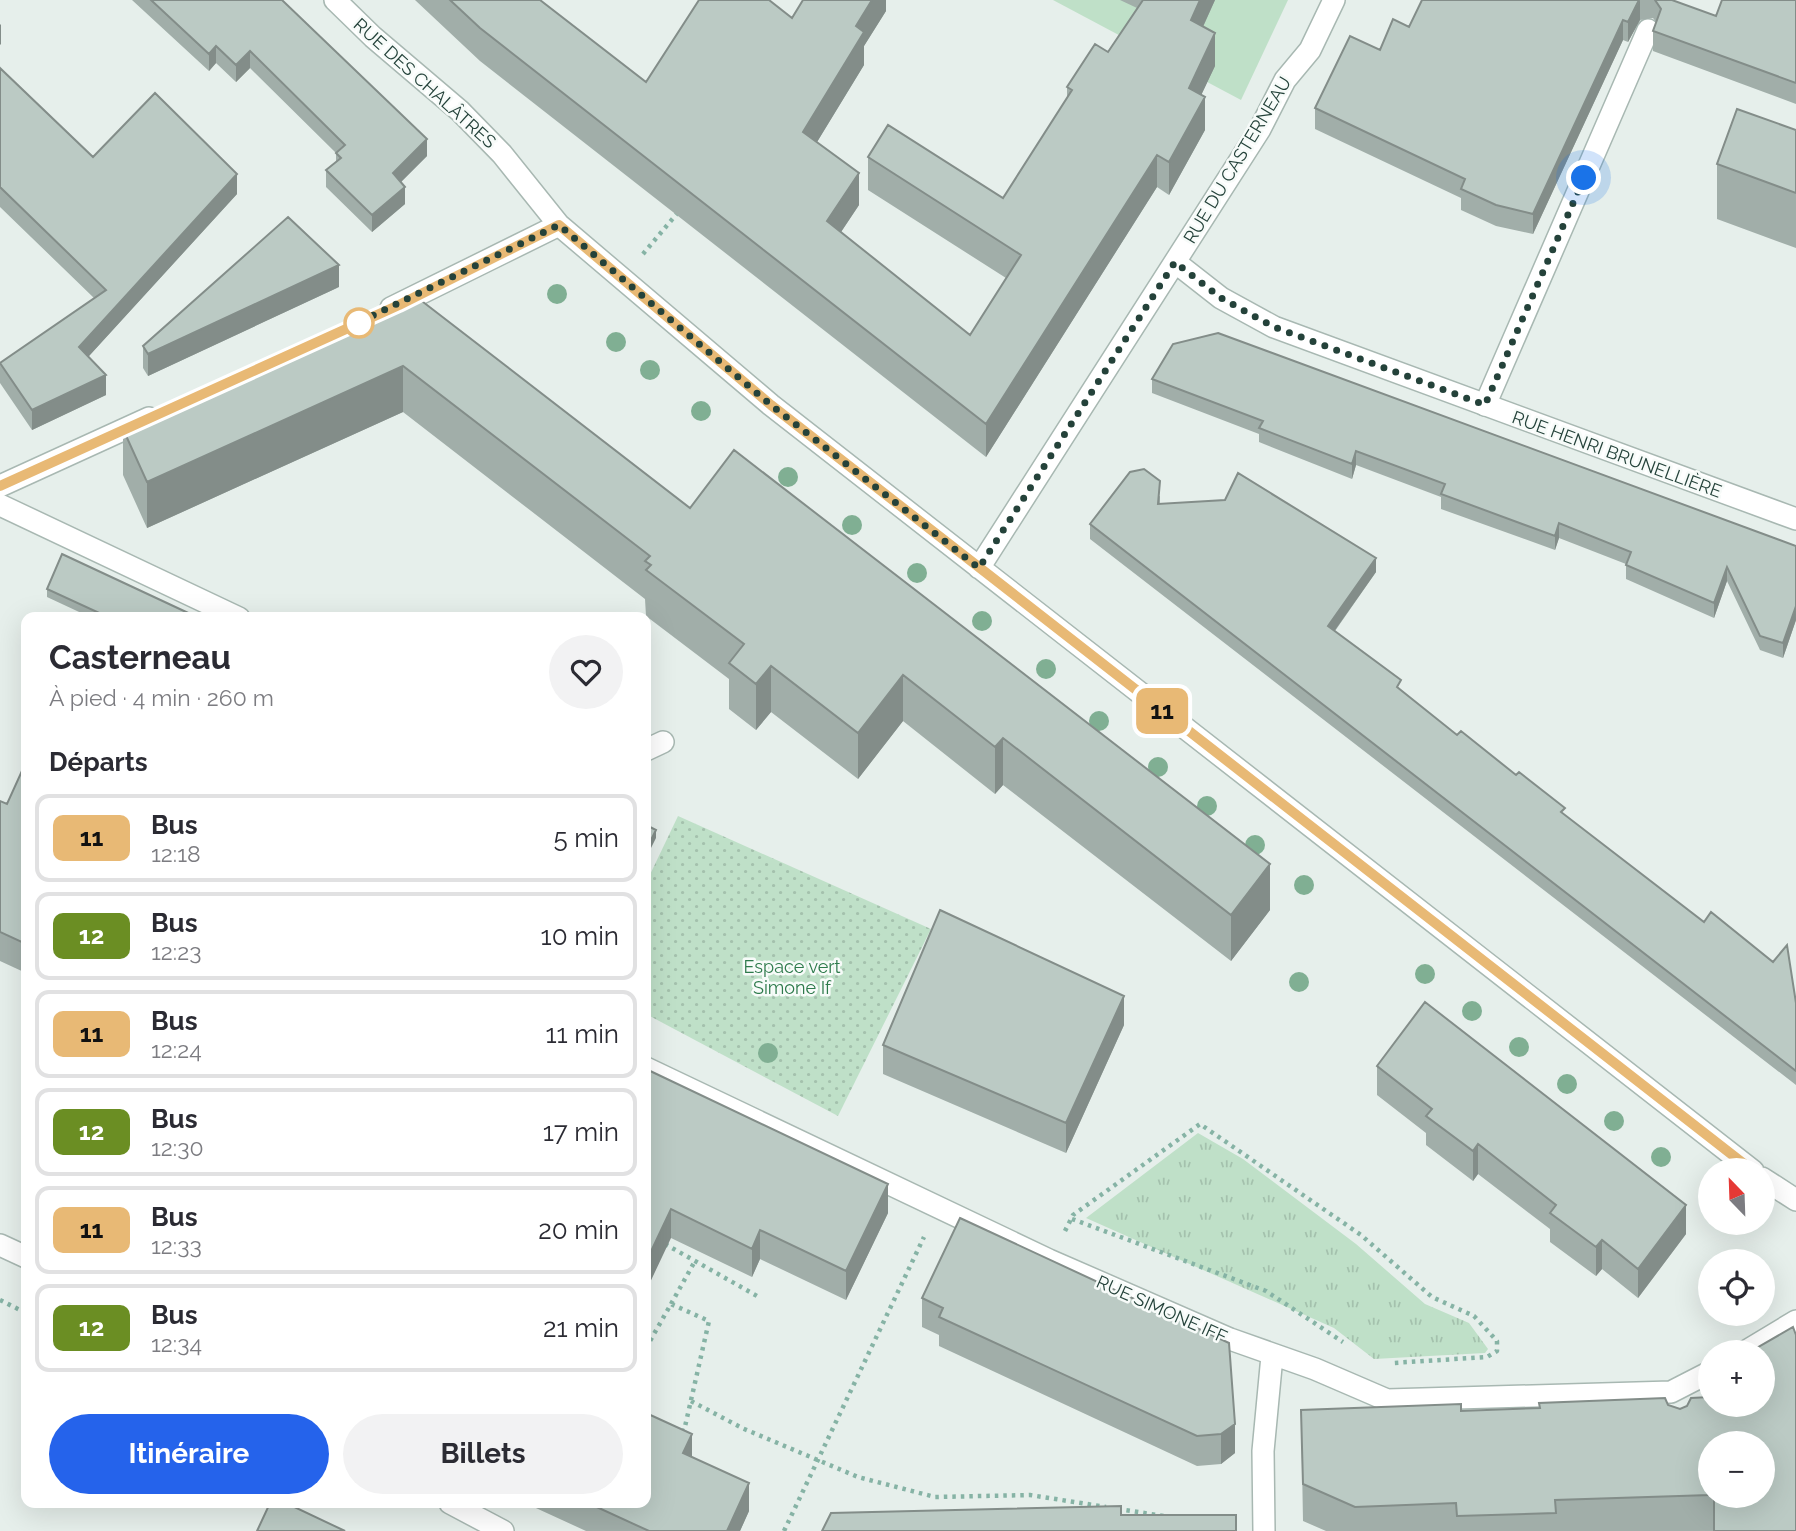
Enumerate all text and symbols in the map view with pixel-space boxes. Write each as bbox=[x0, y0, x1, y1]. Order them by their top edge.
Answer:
street label: RUE DES CHALÂTRES bbox=[350, 13, 501, 152]
street label: RUE DU CASTERNEAU bbox=[1179, 73, 1295, 247]
your location bbox=[1566, 160, 1601, 195]
unlabelled marker bbox=[344, 308, 374, 338]
street label: RUE HENRI BRUNELLIÈRE bbox=[1509, 405, 1725, 502]
button: heart bbox=[549, 635, 623, 709]
text: Casterneau bbox=[49, 638, 231, 677]
text: À pied · 4 min · 260 m bbox=[49, 684, 274, 711]
line badge: 11 bbox=[1130, 688, 1194, 734]
text: 11 bbox=[1150, 696, 1174, 725]
text: Départs bbox=[49, 747, 148, 777]
text: Bus bbox=[151, 810, 198, 840]
text: 11 bbox=[80, 823, 103, 852]
text: 5 min bbox=[553, 823, 619, 853]
text: 12:18 bbox=[151, 840, 201, 867]
text: Bus bbox=[151, 908, 198, 938]
text: 12 bbox=[79, 921, 104, 950]
text: 10 min bbox=[541, 921, 619, 951]
text: 12:23 bbox=[151, 938, 201, 965]
park label: Espace vert Simone If bbox=[743, 956, 841, 998]
text: Bus bbox=[151, 1006, 198, 1036]
text: 11 bbox=[80, 1019, 103, 1048]
text: 11 min bbox=[545, 1019, 619, 1049]
text: 12:24 bbox=[151, 1036, 202, 1063]
text: Bus bbox=[151, 1104, 198, 1134]
text: 12 bbox=[79, 1117, 104, 1146]
text: 17 min bbox=[543, 1117, 619, 1147]
text: 12:30 bbox=[151, 1134, 204, 1161]
north arrow bbox=[1698, 1158, 1774, 1236]
map controls bbox=[1698, 1158, 1775, 1508]
text: Bus bbox=[151, 1202, 198, 1232]
text: 11 bbox=[80, 1215, 103, 1244]
text: 20 min bbox=[538, 1215, 619, 1245]
text: 12:33 bbox=[151, 1232, 202, 1259]
button: locate bbox=[1698, 1249, 1775, 1326]
street label: RUE SIMONE IFF bbox=[1093, 1271, 1231, 1347]
text: Bus bbox=[151, 1300, 198, 1330]
text: 12 bbox=[79, 1313, 104, 1342]
text: 21 min bbox=[543, 1313, 619, 1343]
text: 12:34 bbox=[151, 1330, 202, 1357]
button: + bbox=[1698, 1340, 1775, 1417]
button: Itinéraire bbox=[49, 1414, 329, 1494]
button: Billets bbox=[343, 1414, 623, 1494]
button: − bbox=[1698, 1431, 1775, 1508]

